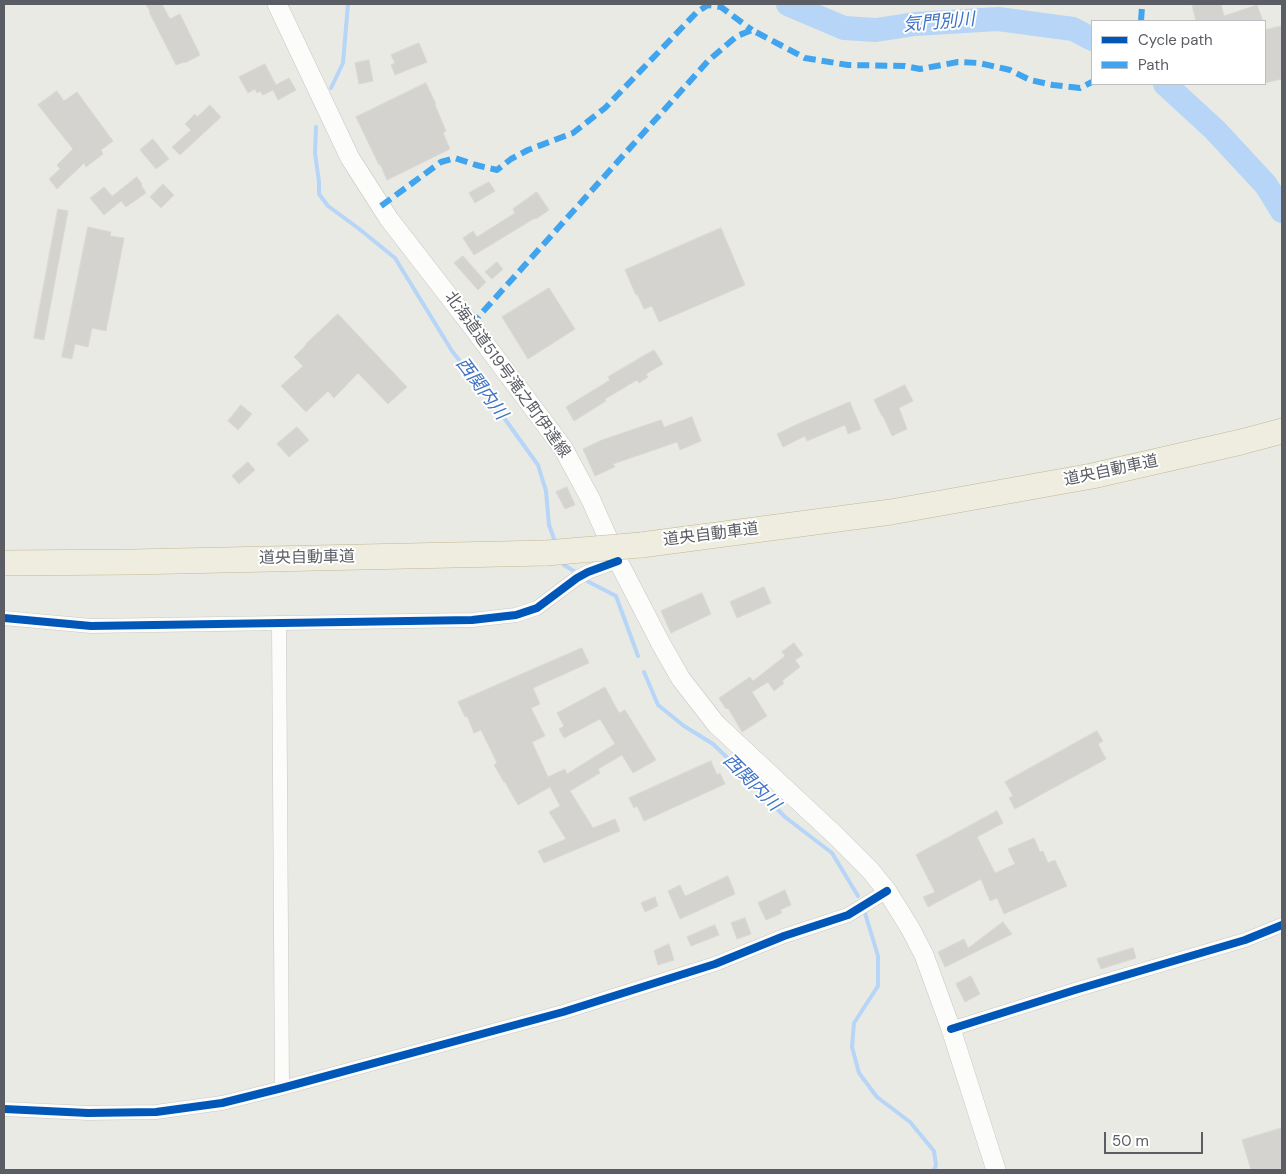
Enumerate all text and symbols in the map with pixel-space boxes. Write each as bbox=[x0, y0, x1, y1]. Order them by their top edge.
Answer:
water label: 気門別川 bbox=[902, 9, 976, 37]
legend bbox=[1091, 20, 1266, 85]
text: Cycle path bbox=[1138, 30, 1213, 50]
text: Path bbox=[1138, 55, 1169, 75]
street label: 北海道道519号滝之町伊達線 bbox=[440, 288, 574, 462]
water label: 西関内川 bbox=[451, 354, 511, 424]
street label: 道央自動車道 bbox=[1062, 452, 1160, 490]
street label: 道央自動車道 bbox=[662, 520, 760, 550]
street label: 道央自動車道 bbox=[259, 548, 355, 568]
water label: 西関内川 bbox=[718, 750, 784, 816]
scale bar bbox=[1106, 1122, 1205, 1154]
text: 50 m bbox=[1112, 1131, 1149, 1151]

